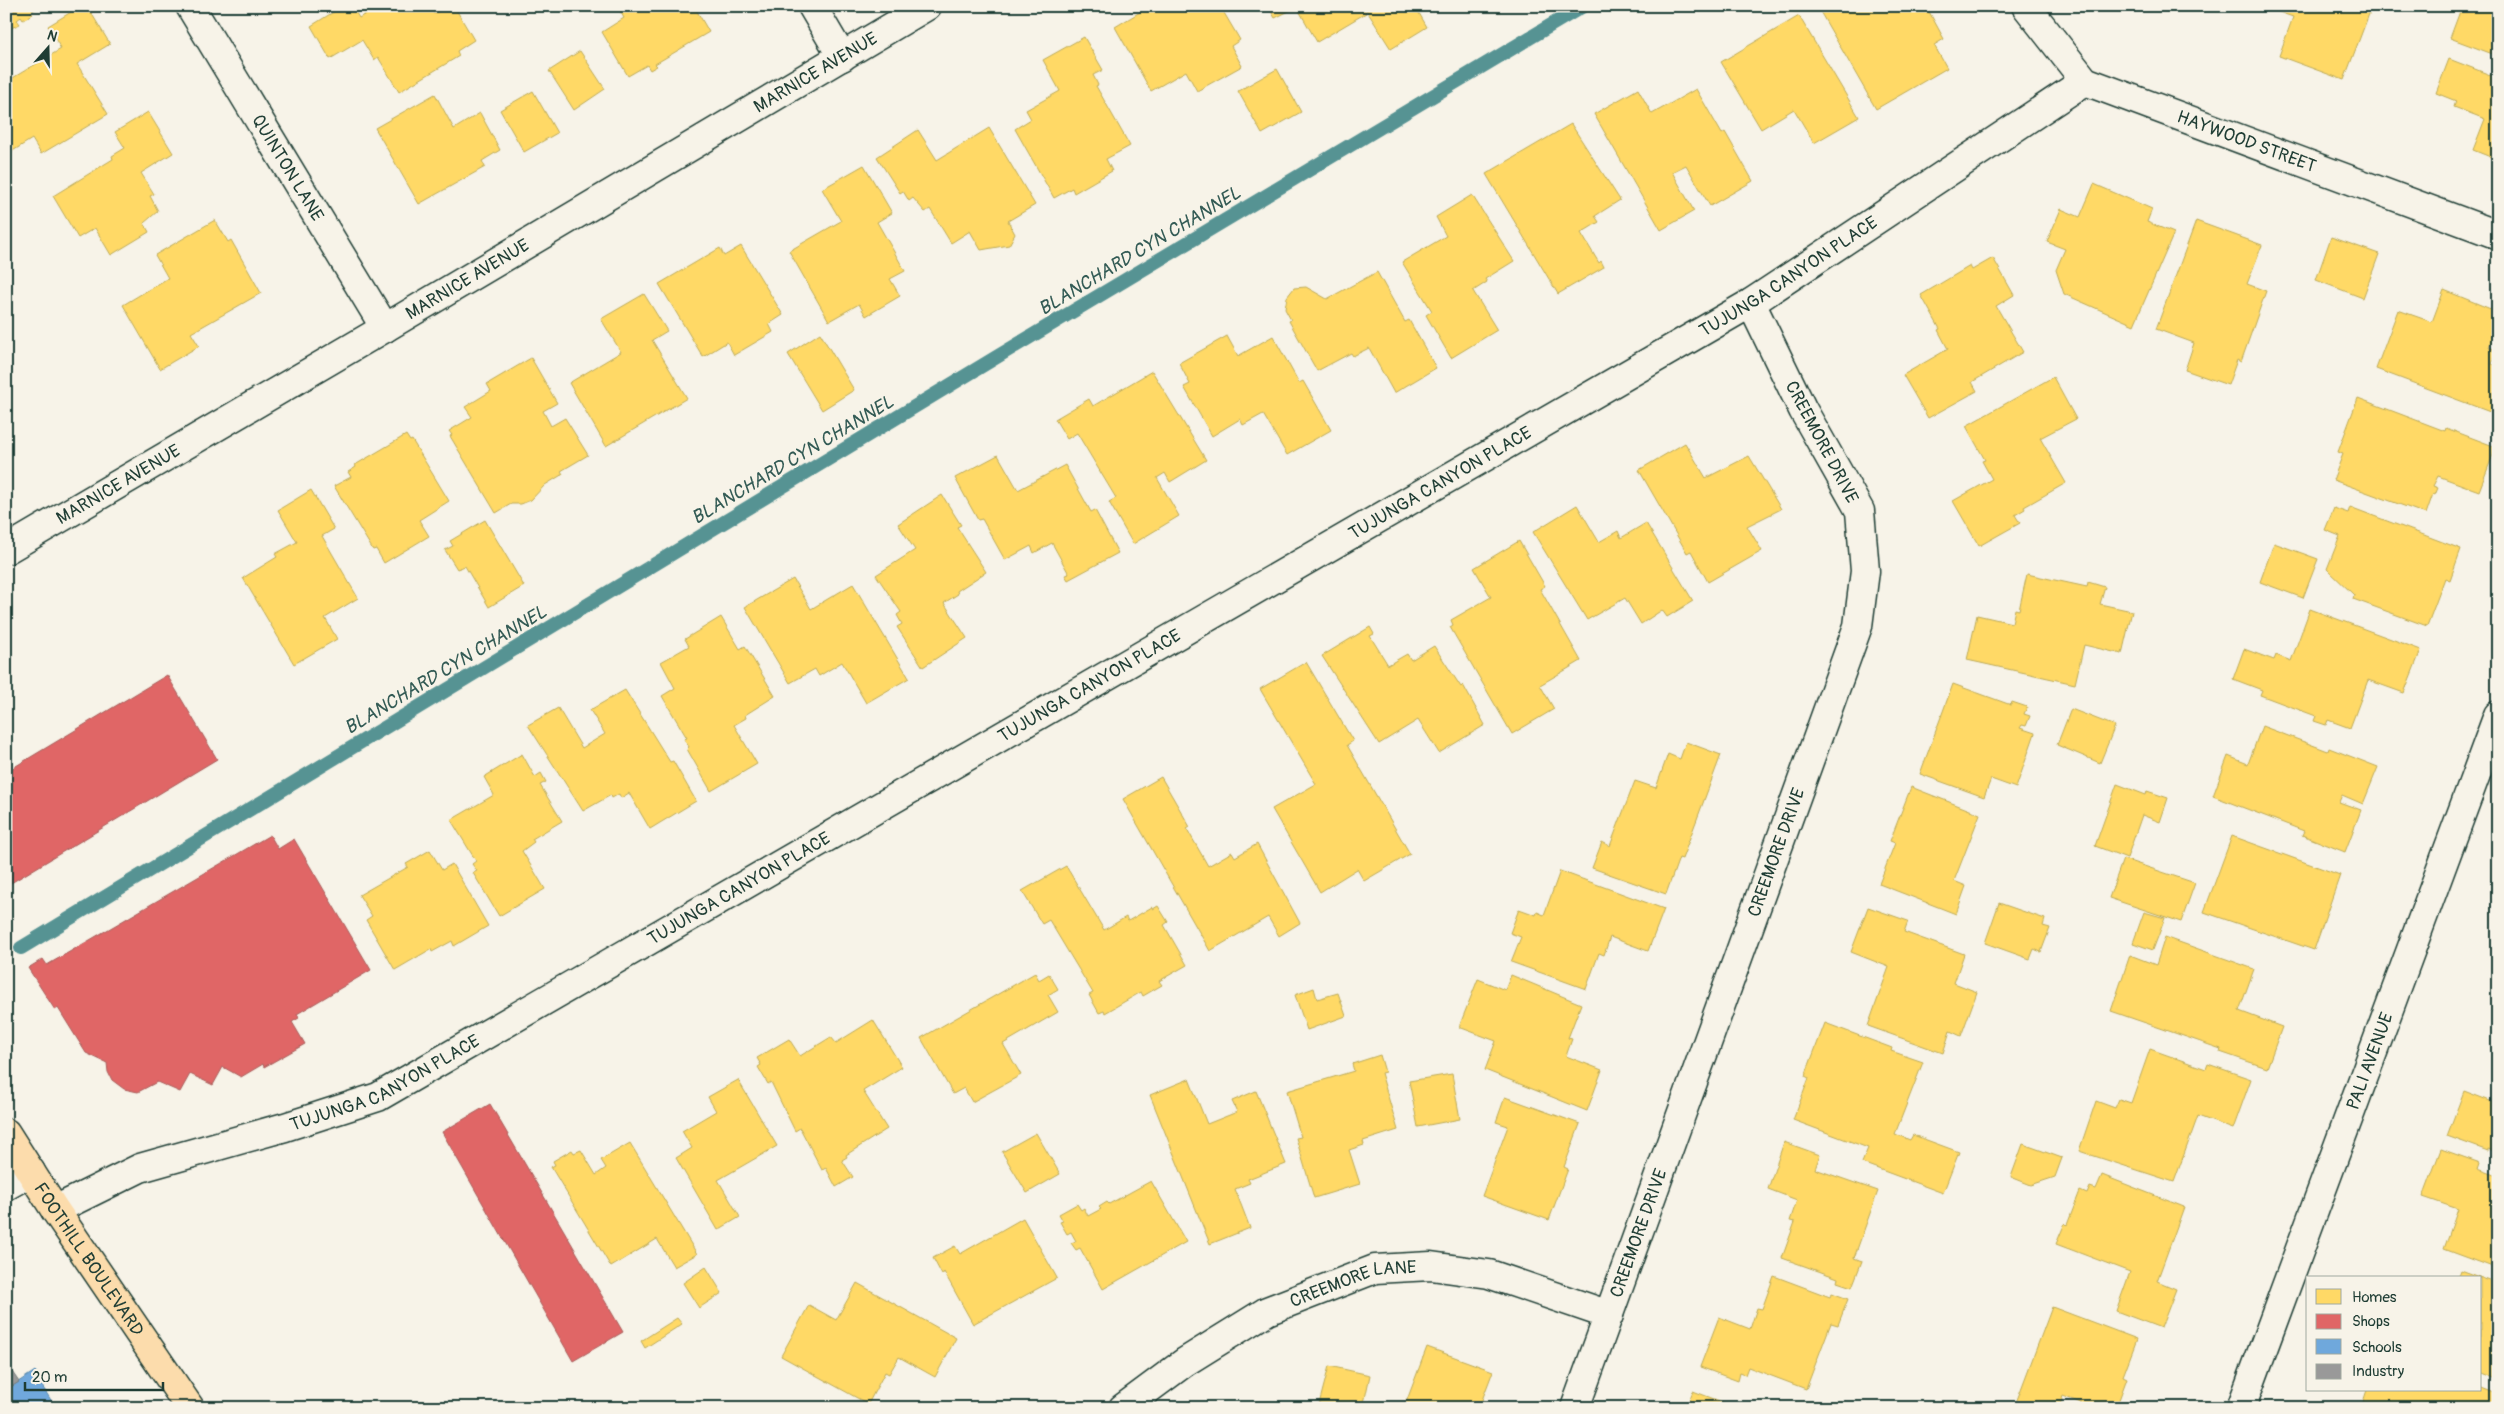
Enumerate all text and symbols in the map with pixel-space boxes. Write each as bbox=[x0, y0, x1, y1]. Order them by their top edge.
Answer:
north arrow bbox=[22, 22, 72, 72]
text: N bbox=[45, 27, 60, 46]
street label: MARNICE AVENUE bbox=[750, 27, 882, 118]
street label: HAYWOOD STREET bbox=[2174, 105, 2319, 178]
street label: QUINTON LANE bbox=[246, 110, 329, 226]
water label: BLANCHARD CYN CHANNEL bbox=[1034, 181, 1245, 321]
street label: TUJUNGA CANYON PLACE bbox=[1695, 211, 1882, 342]
street label: MARNICE AVENUE bbox=[402, 234, 534, 325]
street label: CREEMORE DRIVE bbox=[1780, 377, 1863, 507]
water label: BLANCHARD CYN CHANNEL bbox=[687, 390, 898, 530]
street label: TUJUNGA CANYON PLACE bbox=[1345, 421, 1536, 545]
street label: MARNICE AVENUE bbox=[52, 439, 185, 530]
water label: BLANCHARD CYN CHANNEL bbox=[340, 600, 551, 740]
street label: TUJUNGA CANYON PLACE bbox=[994, 624, 1185, 748]
street label: CREEMORE DRIVE bbox=[1743, 785, 1810, 920]
street label: TUJUNGA CANYON PLACE bbox=[644, 827, 835, 951]
street label: PALI AVENUE bbox=[2342, 1009, 2399, 1113]
street label: TUJUNGA CANYON PLACE bbox=[287, 1030, 484, 1137]
street label: CREEMORE DRIVE bbox=[1605, 1166, 1673, 1301]
street label: FOOTHILL BOULEVARD bbox=[29, 1178, 149, 1341]
street label: CREEMORE LANE bbox=[1287, 1256, 1417, 1313]
legend bbox=[2306, 1276, 2482, 1392]
text: Homes bbox=[2352, 1288, 2397, 1307]
text: Shops bbox=[2352, 1312, 2390, 1331]
text: Schools bbox=[2352, 1338, 2402, 1357]
scale bar bbox=[25, 1359, 162, 1391]
text: Industry bbox=[2352, 1362, 2405, 1381]
text: 20 m bbox=[32, 1368, 67, 1387]

